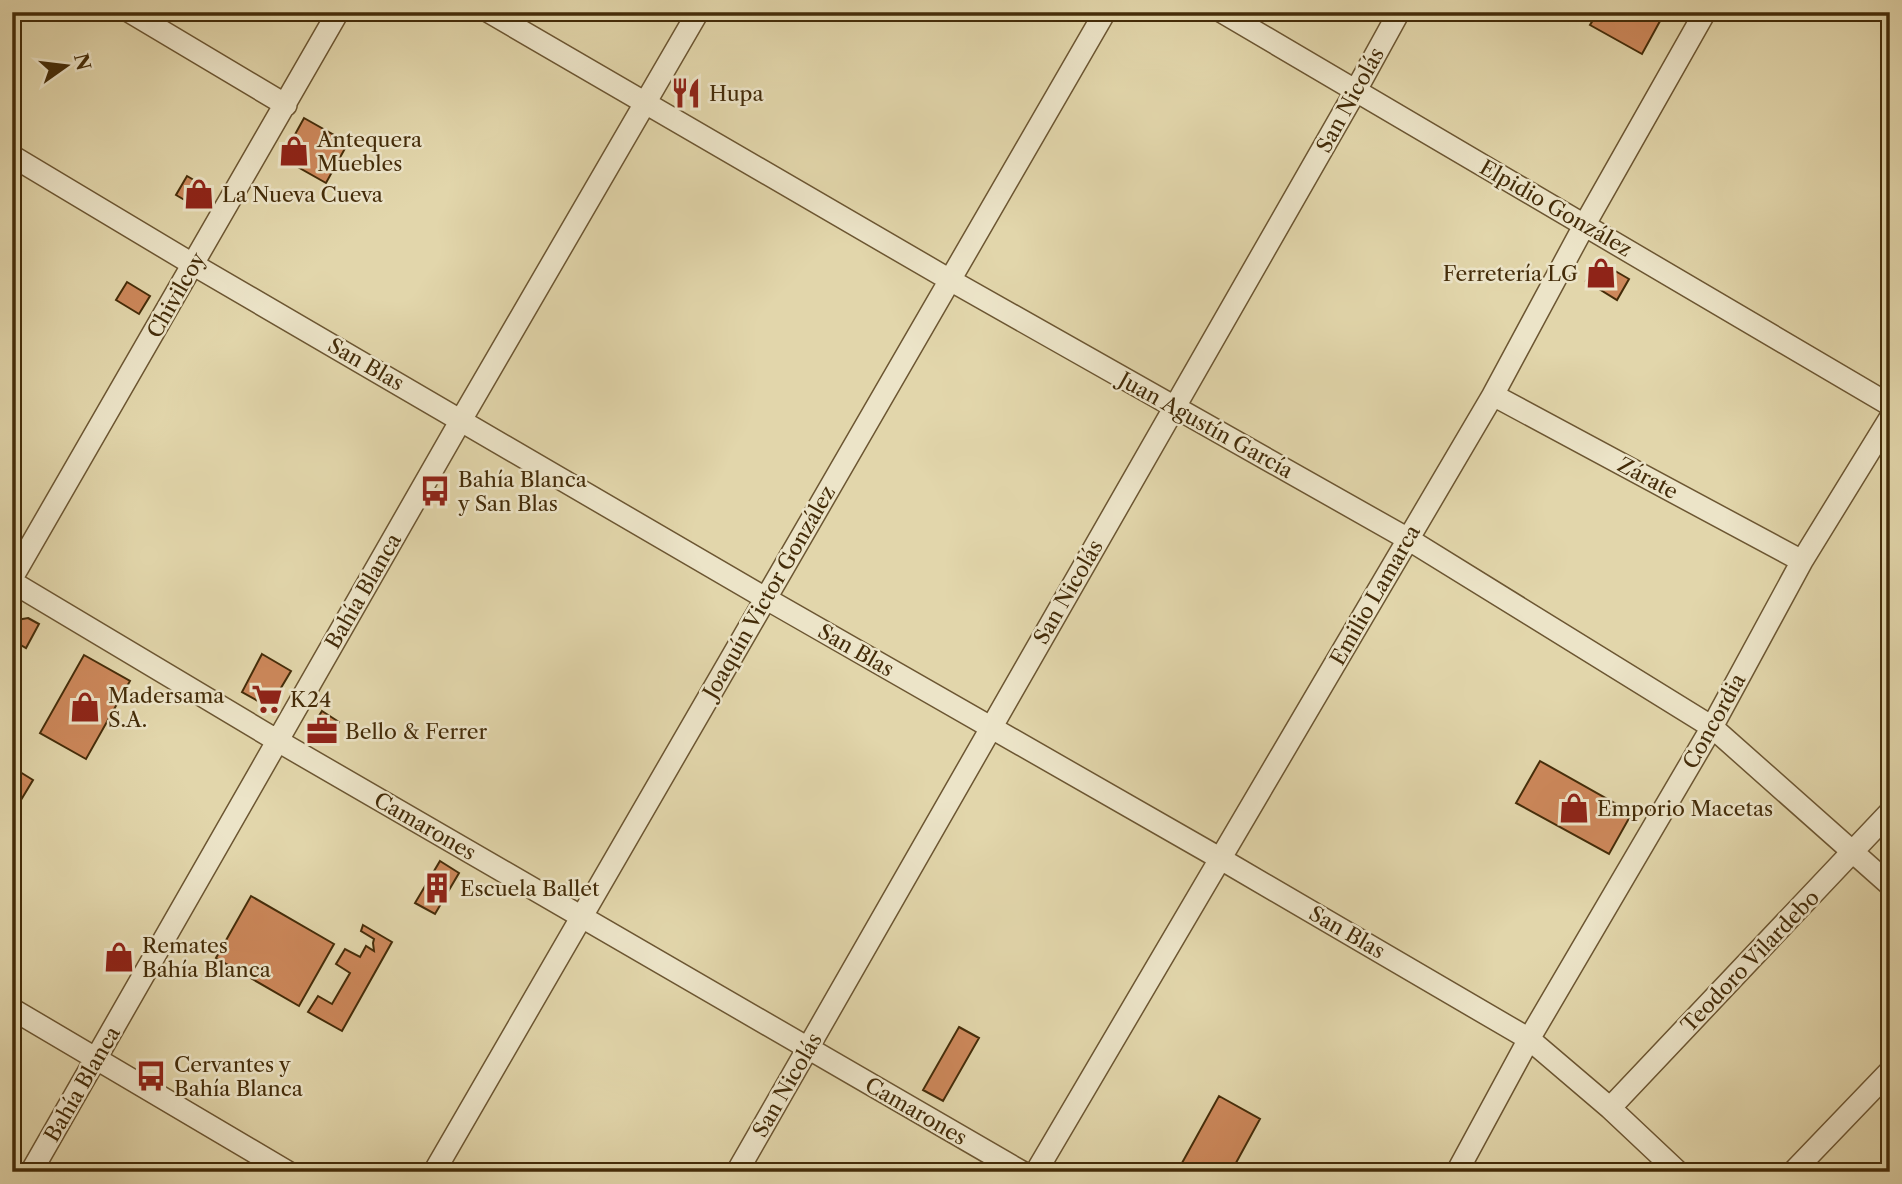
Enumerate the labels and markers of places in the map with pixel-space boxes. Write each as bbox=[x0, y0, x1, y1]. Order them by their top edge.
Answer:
restaurant icon: Hupa bbox=[669, 76, 703, 110]
place label: Hupa bbox=[709, 81, 765, 106]
place label: Antequera Muebles bbox=[316, 127, 423, 176]
shop icon: Antequera Muebles bbox=[277, 134, 311, 168]
shop icon: La Nueva Cueva bbox=[182, 177, 216, 211]
place label: La Nueva Cueva bbox=[222, 182, 384, 207]
shop icon: Ferretería LG bbox=[1584, 256, 1618, 290]
place label: Ferretería LG bbox=[1443, 261, 1578, 286]
place label: Bahía Blanca y San Blas bbox=[457, 467, 588, 516]
bus stop icon: Bahía Blanca y San Blas bbox=[418, 474, 452, 508]
supermarket icon: K24 bbox=[250, 682, 284, 716]
place label: Madersama S.A. bbox=[108, 683, 225, 732]
place label: K24 bbox=[290, 687, 331, 712]
shop icon: Madersama S.A. bbox=[68, 690, 102, 724]
office icon: Bello & Ferrer bbox=[305, 714, 339, 748]
place label: Bello & Ferrer bbox=[345, 719, 488, 744]
shop icon: Emporio Macetas bbox=[1557, 791, 1591, 825]
place label: Emporio Macetas bbox=[1597, 796, 1773, 821]
building icon: Escuela Ballet bbox=[420, 871, 454, 905]
place label: Escuela Ballet bbox=[460, 876, 600, 901]
place label: Remates Bahía Blanca bbox=[142, 933, 272, 982]
shop icon: Remates Bahía Blanca bbox=[102, 940, 136, 974]
place label: Cervantes y Bahía Blanca bbox=[174, 1052, 304, 1101]
bus stop icon: Cervantes y Bahía Blanca bbox=[134, 1059, 168, 1093]

